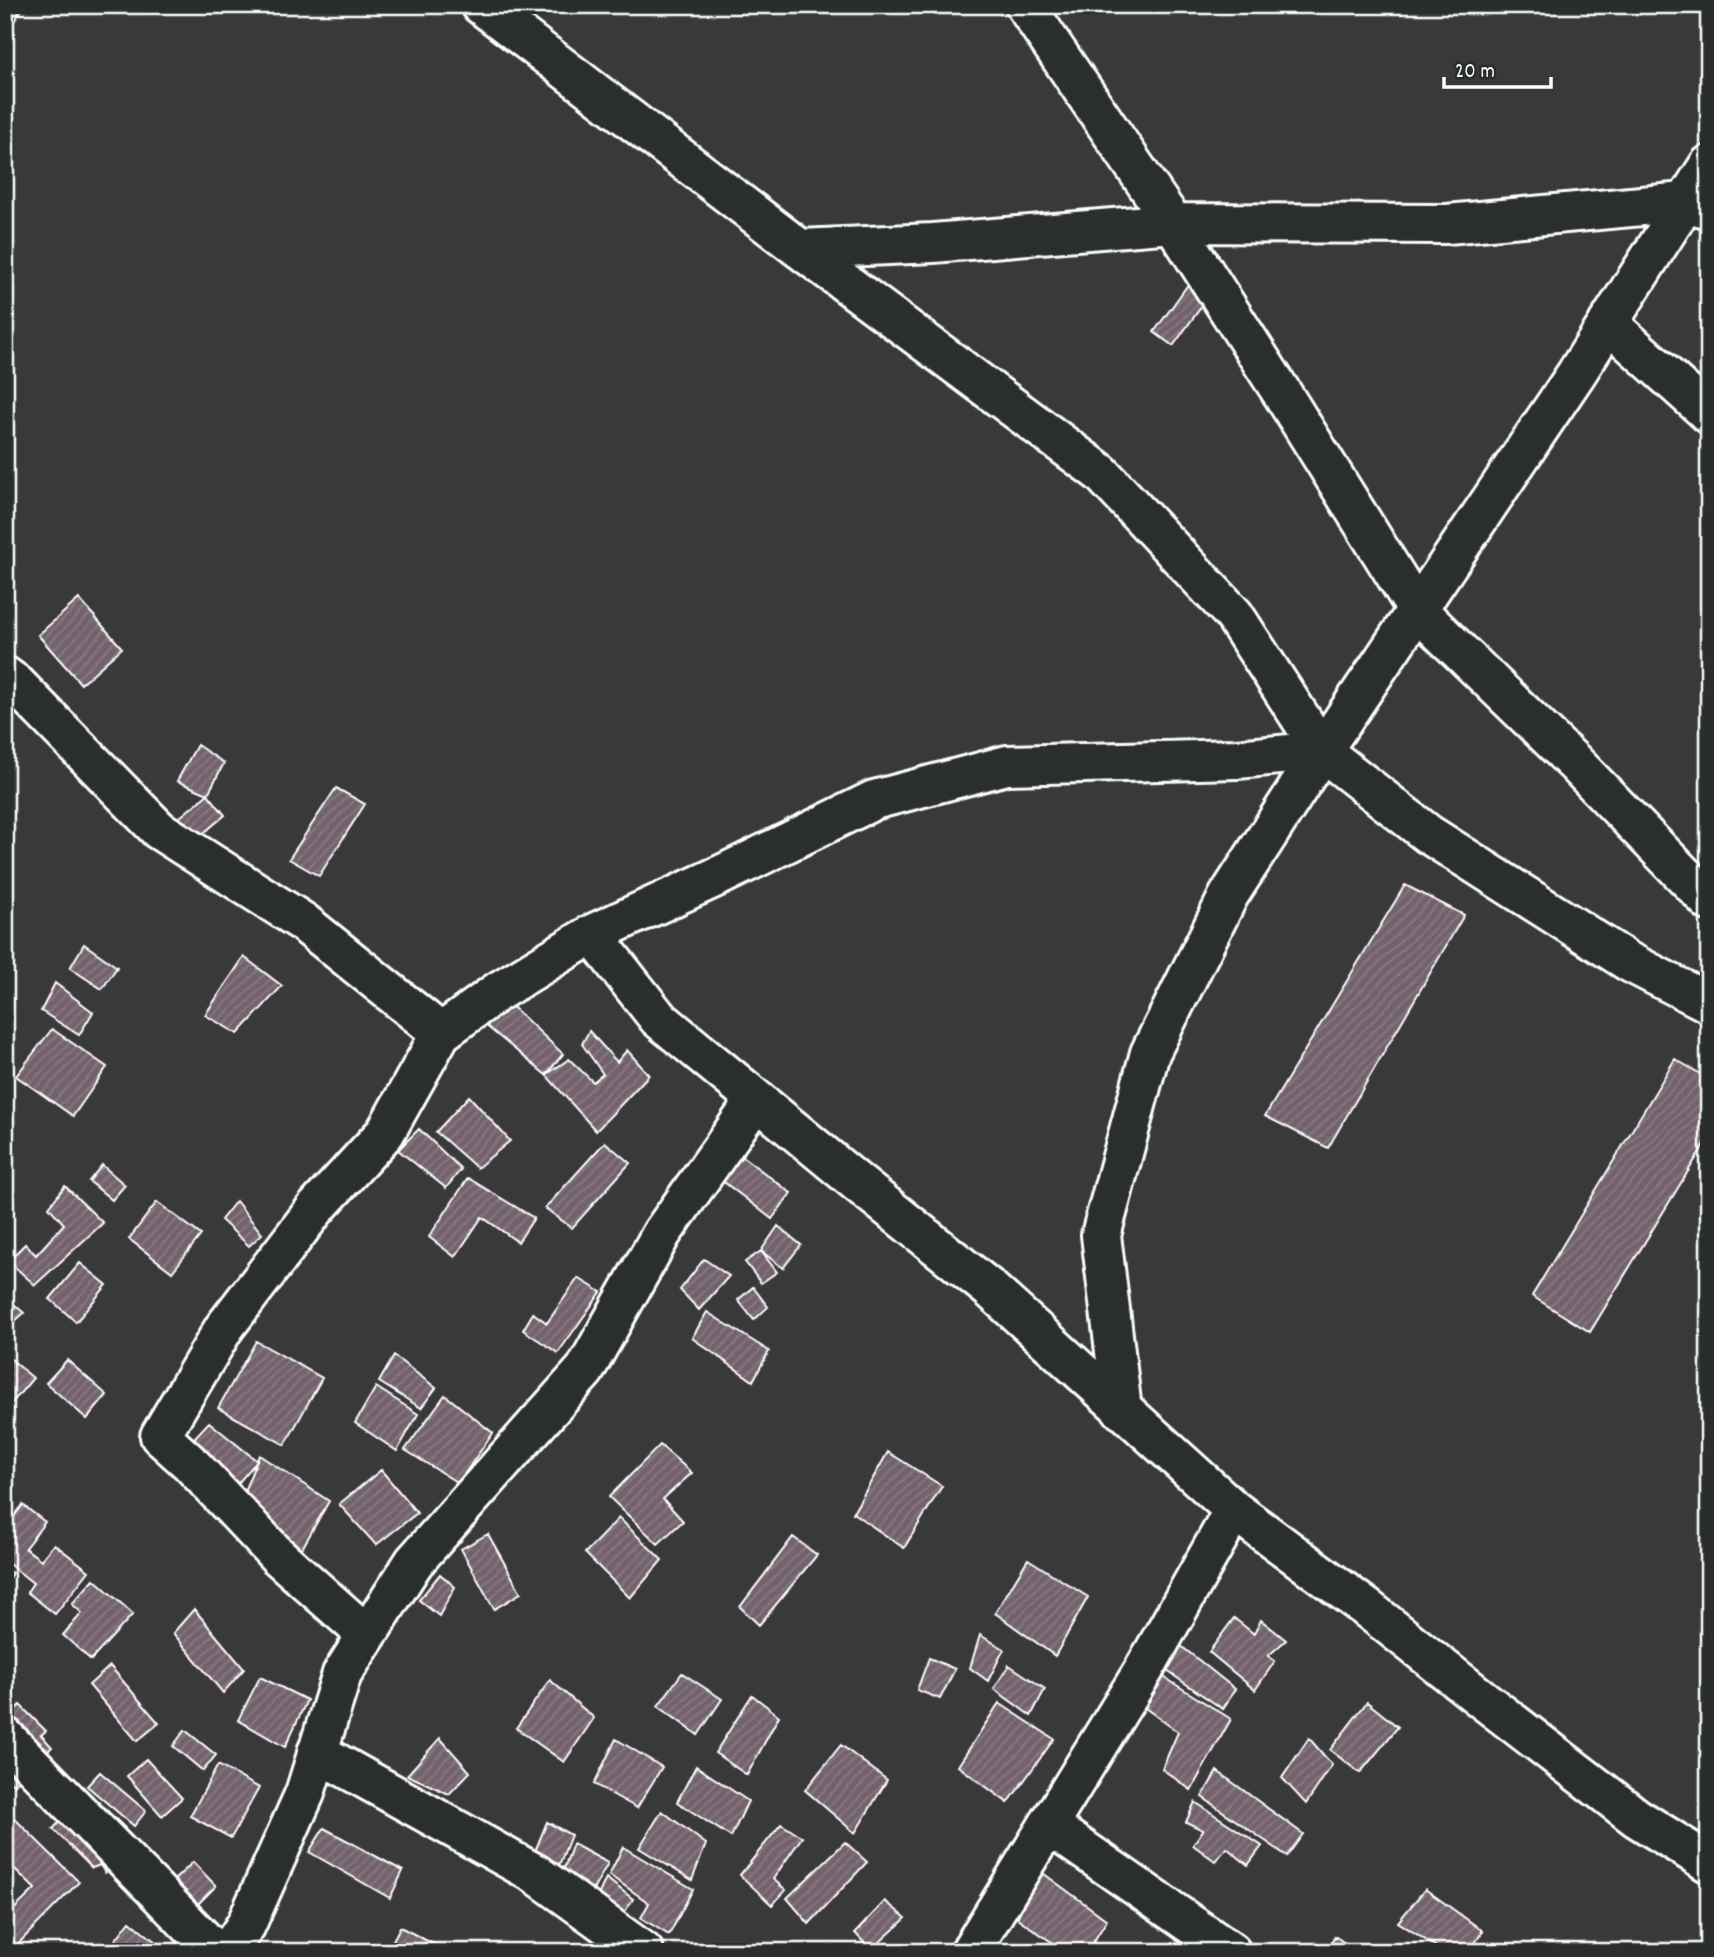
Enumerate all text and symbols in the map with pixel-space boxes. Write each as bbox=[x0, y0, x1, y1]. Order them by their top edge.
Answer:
scale bar bbox=[1444, 46, 1551, 90]
text: 20 m bbox=[1455, 58, 1495, 88]

